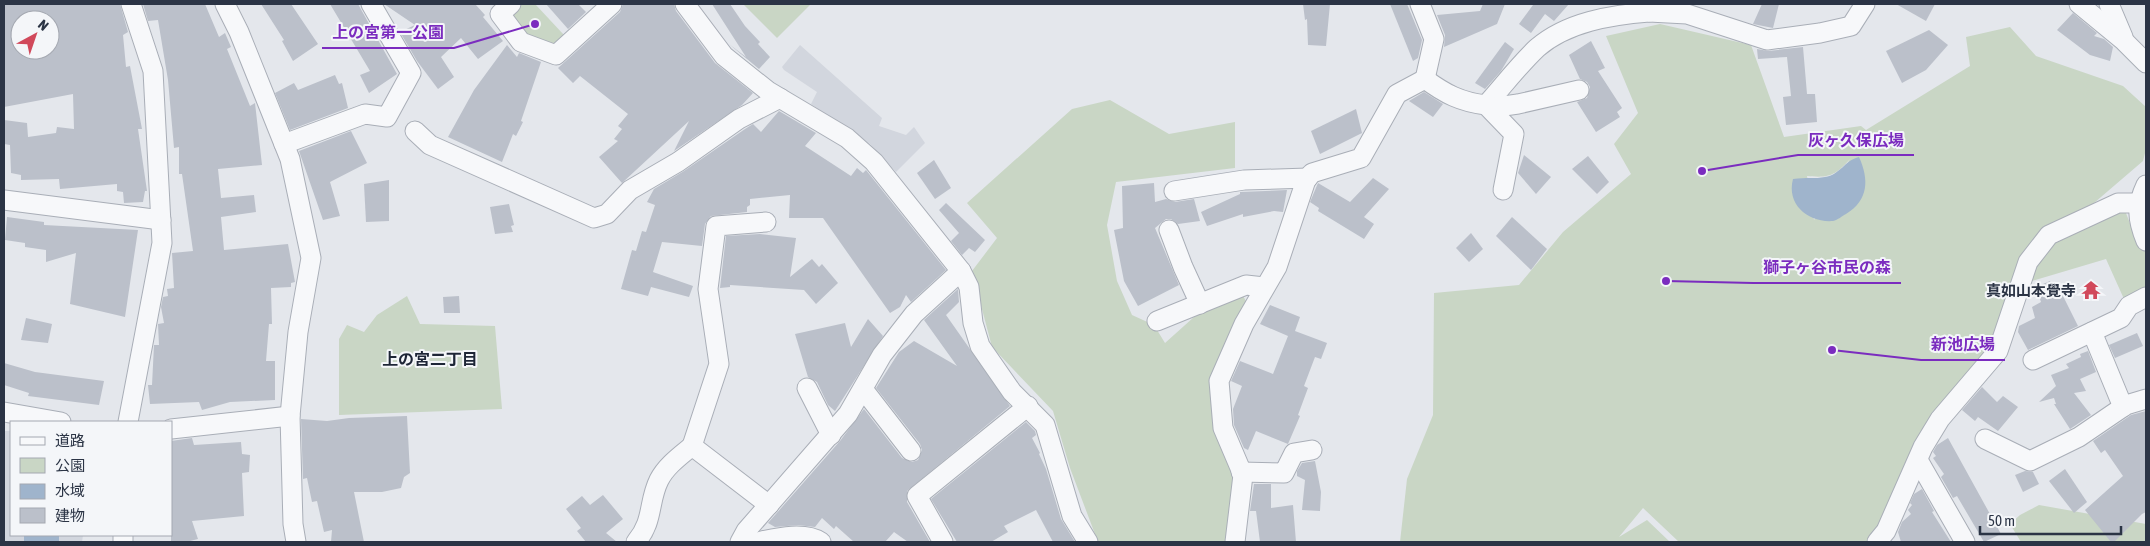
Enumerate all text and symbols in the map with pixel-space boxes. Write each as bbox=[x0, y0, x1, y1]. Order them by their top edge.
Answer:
north arrow bbox=[10, 10, 60, 60]
text: N bbox=[35, 16, 52, 34]
callout: 上の宮第一公園 bbox=[322, 17, 454, 48]
text: 上の宮第一公園 bbox=[332, 23, 444, 41]
callout: 灰ヶ久保広場 bbox=[1798, 124, 1914, 155]
text: 灰ヶ久保広場 bbox=[1808, 131, 1904, 149]
callout: 獅子ヶ谷市民の森 bbox=[1753, 252, 1901, 283]
text: 獅子ヶ谷市民の森 bbox=[1763, 258, 1891, 276]
temple icon: 真如山本覺寺 bbox=[2080, 279, 2102, 301]
place label: 真如山本覺寺 bbox=[1986, 282, 2076, 299]
callout: 新池広場 bbox=[1921, 329, 2005, 360]
text: 新池広場 bbox=[1931, 335, 1995, 353]
district label: 上の宮二丁目 bbox=[382, 350, 478, 368]
legend bbox=[10, 421, 172, 536]
text: 道路 bbox=[55, 432, 85, 449]
text: 公園 bbox=[55, 457, 85, 474]
text: 水域 bbox=[55, 482, 85, 499]
scale bar bbox=[1980, 504, 2121, 536]
text: 建物 bbox=[55, 507, 85, 524]
text: 50 m bbox=[1988, 512, 2015, 529]

